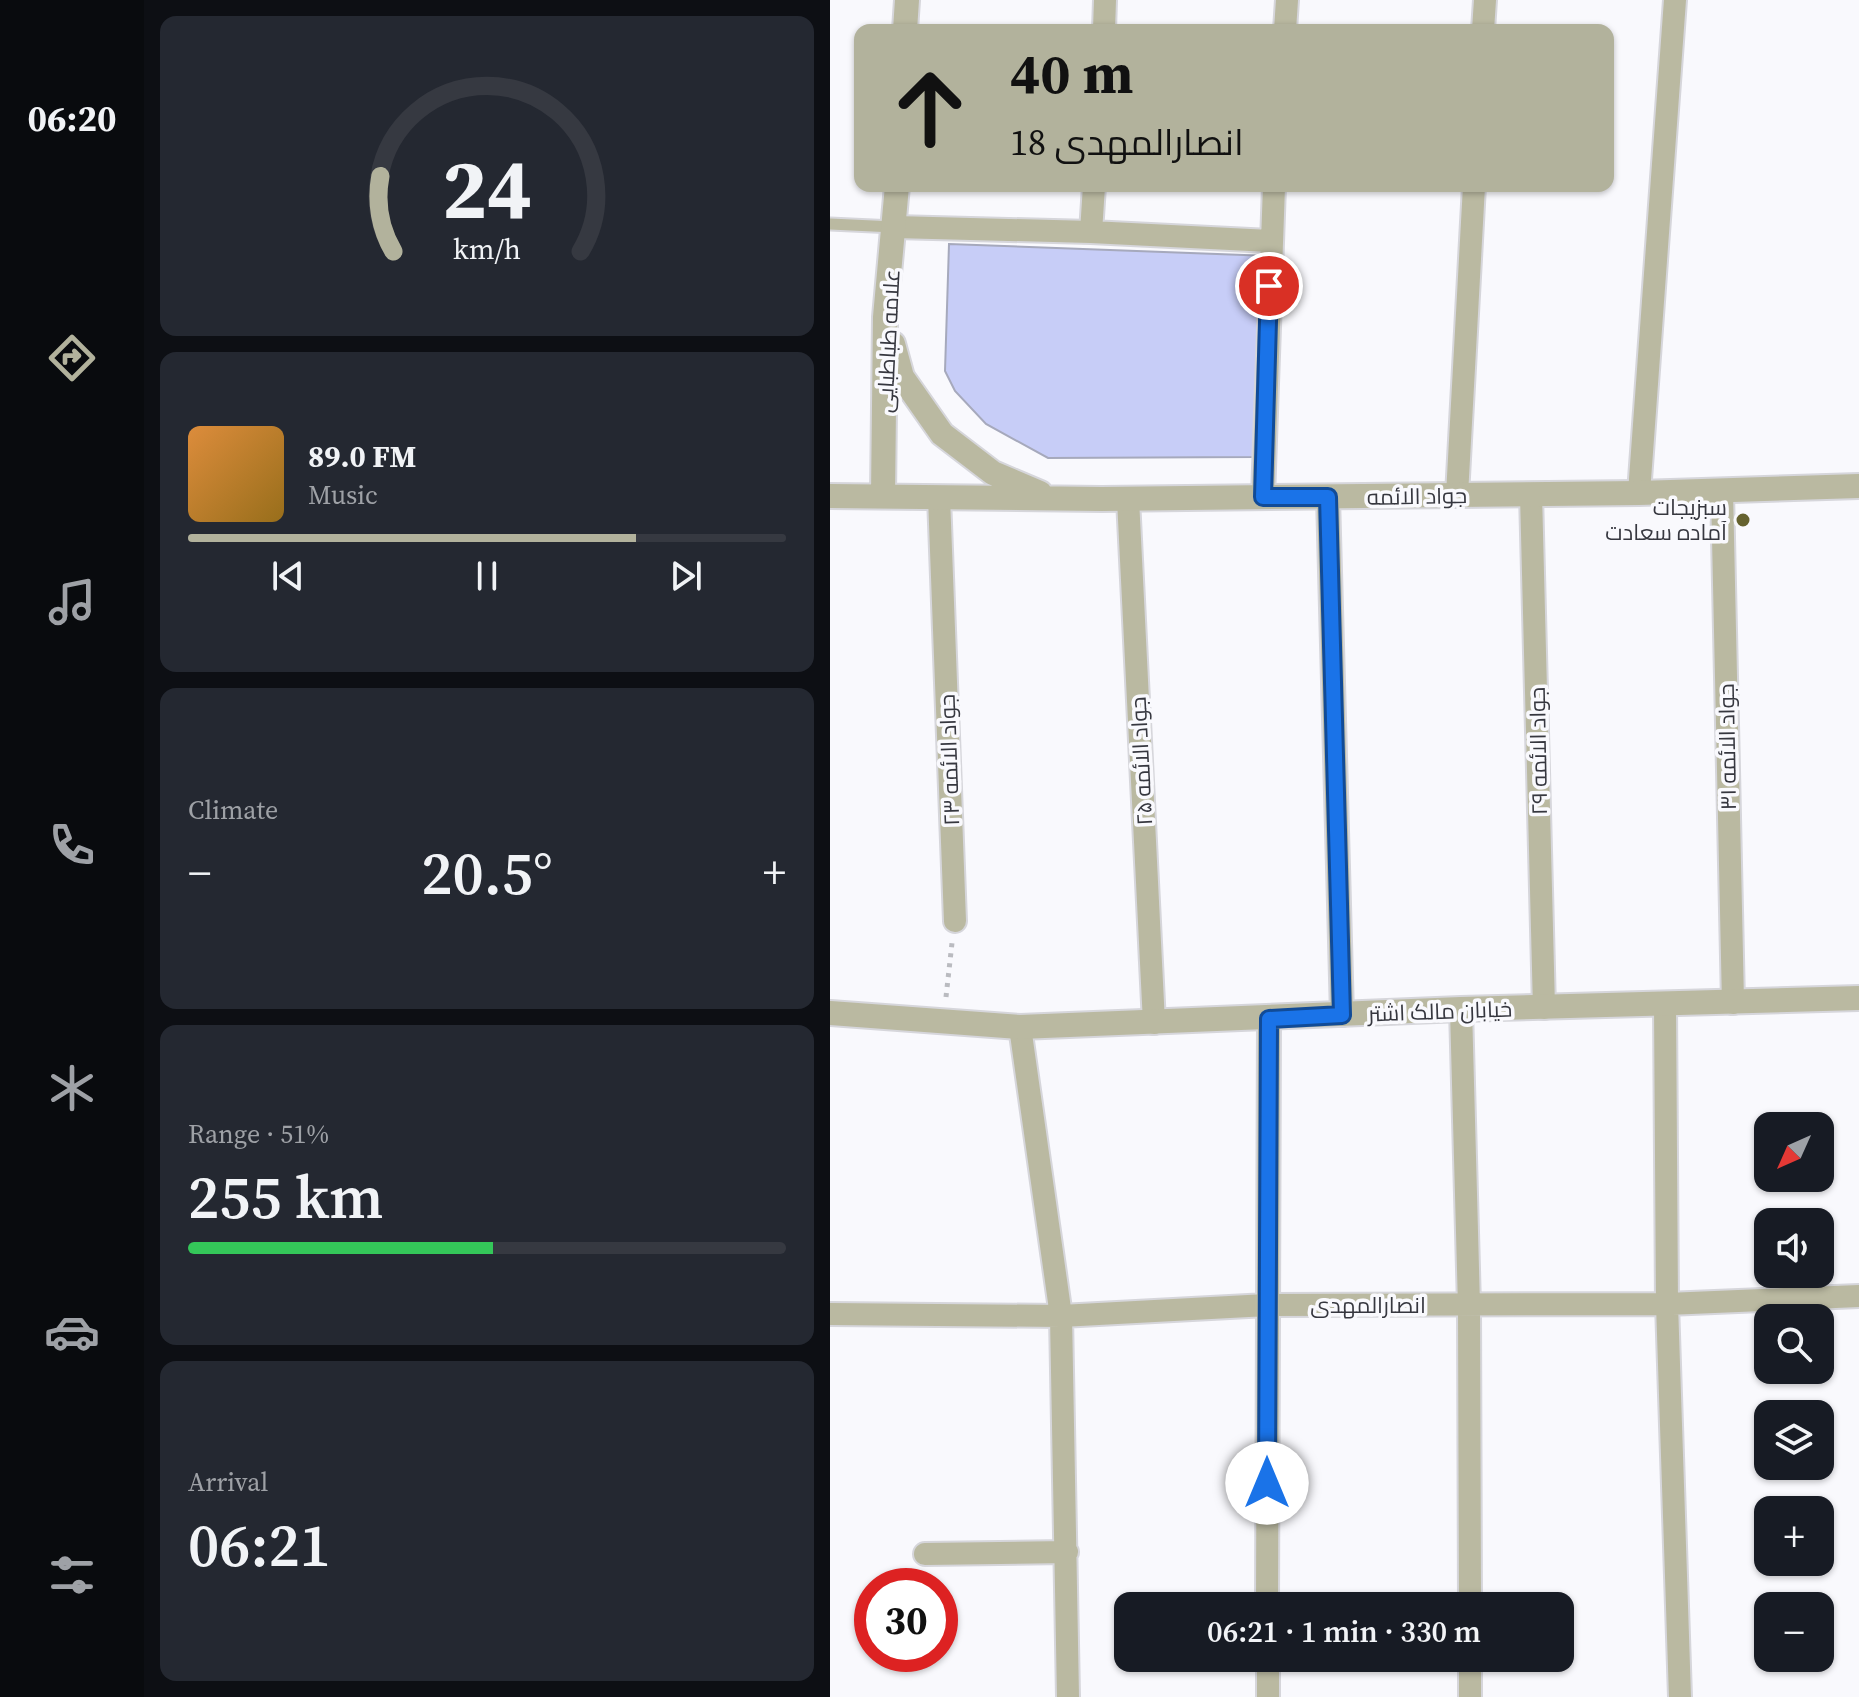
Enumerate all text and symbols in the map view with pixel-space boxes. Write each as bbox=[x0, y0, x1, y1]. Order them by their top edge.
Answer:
text: 40 m bbox=[1010, 35, 1133, 112]
icon: ahead bbox=[878, 56, 982, 160]
text: 06:20 bbox=[28, 94, 116, 143]
text: انصارالمهدی 18 bbox=[1010, 118, 1244, 167]
text: 24 bbox=[442, 132, 532, 246]
text: km/h bbox=[453, 229, 521, 269]
pin bbox=[1235, 252, 1303, 320]
icon: arrive bbox=[1247, 264, 1291, 308]
street label: علامه طباطبایی bbox=[869, 268, 907, 414]
icon: directions bbox=[44, 330, 100, 386]
text: 89.0 FM bbox=[308, 436, 416, 477]
text: Music bbox=[308, 477, 378, 513]
street label: جواد الائمه bbox=[1367, 480, 1467, 512]
place label: سبزیجات آماده سعادت bbox=[1605, 492, 1727, 547]
marker: سبزیجات آماده سعادت bbox=[1734, 511, 1752, 529]
icon: previous bbox=[266, 554, 310, 598]
icon: pause bbox=[465, 554, 509, 598]
icon: next bbox=[664, 554, 708, 598]
icon: music bbox=[44, 574, 100, 630]
street label: جواد الائمه ۳۱ bbox=[1711, 683, 1743, 811]
street label: جواد الائمه ۲۹ bbox=[1522, 687, 1554, 815]
street label: جواد الائمه ۲۳ bbox=[932, 694, 966, 826]
street label: جواد الائمه ۲۵ bbox=[1123, 696, 1159, 826]
text: Climate bbox=[188, 792, 278, 828]
icon: phone bbox=[44, 817, 100, 873]
text: 20.5° bbox=[421, 832, 553, 914]
text: − bbox=[188, 842, 211, 903]
text: + bbox=[763, 842, 786, 903]
street label: خیابان مالک اشتر bbox=[1365, 993, 1513, 1029]
icon: climate bbox=[44, 1060, 100, 1116]
north arrow bbox=[1754, 1112, 1834, 1192]
map controls bbox=[1754, 1112, 1834, 1672]
text: Range · 51% bbox=[188, 1116, 329, 1152]
text: 255 km bbox=[188, 1156, 384, 1238]
button: sound bbox=[1754, 1208, 1834, 1288]
street label: انصارالمهدی bbox=[1310, 1290, 1426, 1320]
icon: car bbox=[44, 1304, 100, 1360]
button: search bbox=[1754, 1304, 1834, 1384]
button: layers bbox=[1754, 1400, 1834, 1480]
position arrow bbox=[1225, 1441, 1309, 1525]
text: Arrival bbox=[188, 1464, 268, 1500]
button: + bbox=[1754, 1496, 1834, 1576]
text: 06:21 bbox=[188, 1504, 331, 1586]
icon: filters bbox=[44, 1547, 100, 1603]
speed limit sign: 30 bbox=[854, 1568, 958, 1672]
button: − bbox=[1754, 1592, 1834, 1672]
text: 06:21 · 1 min · 330 m bbox=[1207, 1611, 1481, 1652]

